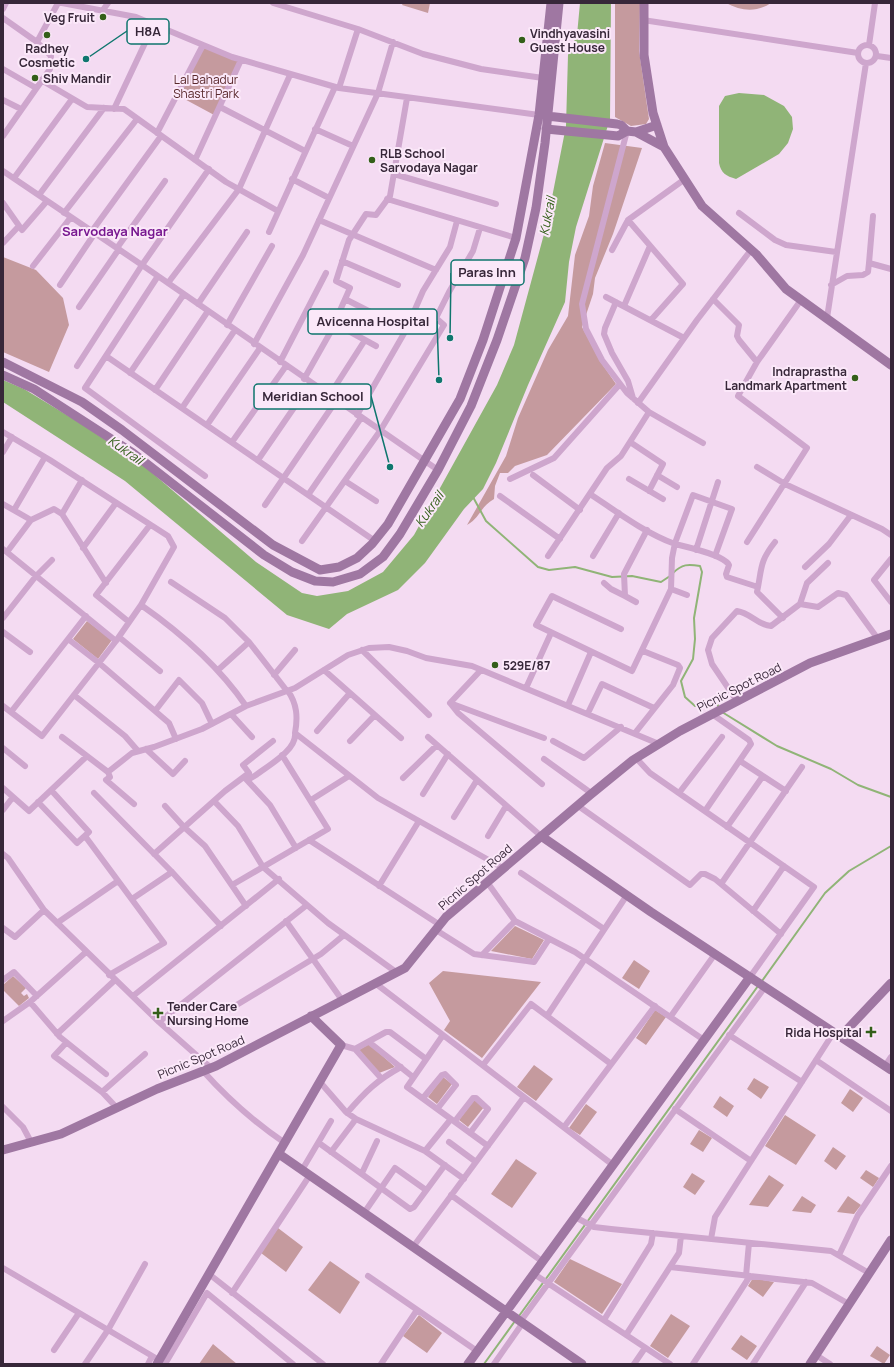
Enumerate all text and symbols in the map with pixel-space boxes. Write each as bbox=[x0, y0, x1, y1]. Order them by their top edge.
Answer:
place label: Veg Fruit bbox=[44, 9, 95, 26]
marker: Veg Fruit bbox=[98, 12, 108, 22]
callout: H8A bbox=[127, 19, 169, 44]
text: H8A bbox=[135, 22, 161, 40]
place label: Vindhyavasini Guest House bbox=[530, 25, 610, 56]
marker: Radhey Cosmetic bbox=[42, 30, 52, 40]
marker: Vindhyavasini Guest House bbox=[517, 35, 527, 45]
place label: Radhey Cosmetic bbox=[19, 40, 75, 71]
place label: Shiv Mandir bbox=[43, 70, 111, 87]
park label: Lal Bahadur Shastri Park bbox=[173, 71, 240, 102]
marker: Shiv Mandir bbox=[30, 73, 40, 83]
place label: RLB School Sarvodaya Nagar bbox=[380, 145, 478, 176]
marker: RLB School Sarvodaya Nagar bbox=[367, 155, 377, 165]
water label: Kukrail bbox=[534, 193, 560, 237]
district label: Sarvodaya Nagar bbox=[62, 222, 168, 240]
callout: Paras Inn bbox=[451, 260, 524, 285]
text: Paras Inn bbox=[458, 263, 516, 281]
callout: Avicenna Hospital bbox=[308, 309, 437, 334]
text: Avicenna Hospital bbox=[316, 312, 430, 330]
place label: Indraprastha Landmark Apartment bbox=[725, 363, 847, 394]
marker: Indraprastha Landmark Apartment bbox=[850, 373, 860, 383]
callout: Meridian School bbox=[254, 384, 371, 409]
text: Meridian School bbox=[262, 387, 364, 405]
water label: Kukrail bbox=[105, 431, 149, 470]
water label: Kukrail bbox=[410, 486, 449, 530]
place label: 529E/87 bbox=[503, 657, 550, 674]
street label: Picnic Spot Road bbox=[694, 658, 784, 716]
marker: 529E/87 bbox=[490, 660, 500, 670]
street label: Picnic Spot Road bbox=[434, 840, 516, 914]
place label: Tender Care Nursing Home bbox=[167, 998, 249, 1029]
marker: Tender Care Nursing Home bbox=[152, 1007, 164, 1019]
place label: Rida Hospital bbox=[785, 1024, 862, 1041]
marker: Rida Hospital bbox=[865, 1026, 877, 1038]
street label: Picnic Spot Road bbox=[155, 1031, 247, 1083]

